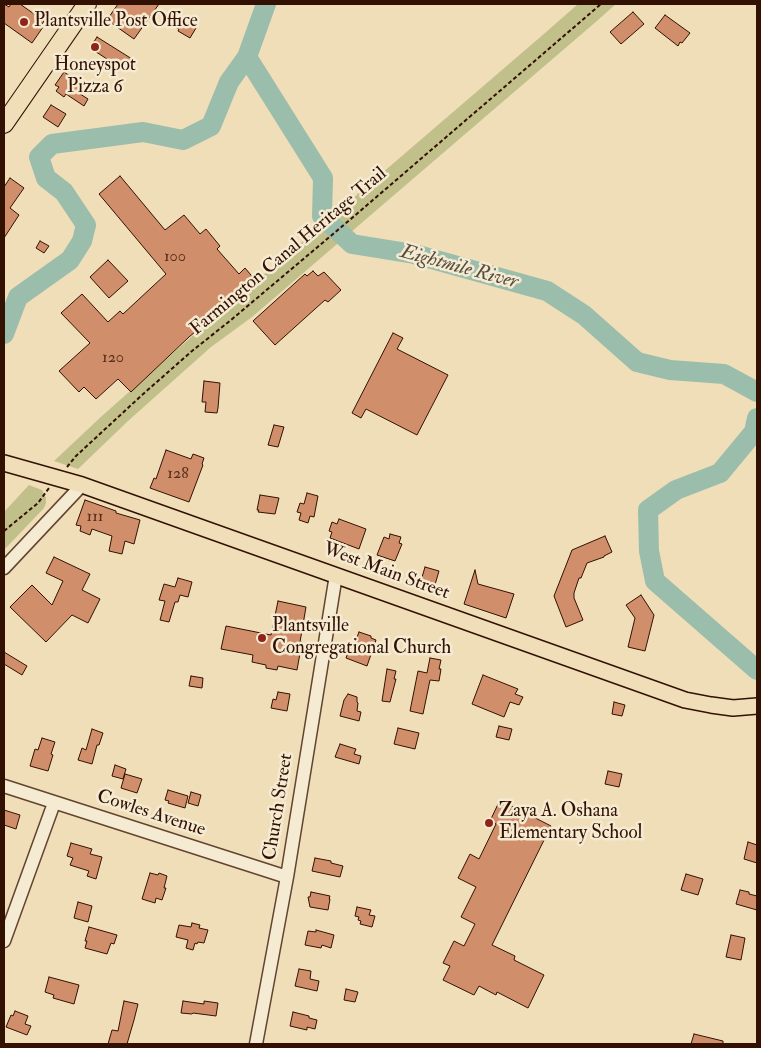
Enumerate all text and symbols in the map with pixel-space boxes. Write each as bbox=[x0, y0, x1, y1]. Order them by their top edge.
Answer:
place label: Plantsville Post Office bbox=[34, 11, 198, 33]
marker: Plantsville Post Office bbox=[18, 16, 30, 28]
marker: Honeyspot Pizza 6 bbox=[89, 41, 101, 53]
place label: Honeyspot Pizza 6 bbox=[54, 55, 136, 99]
street label: Farmington Canal Heritage Trail bbox=[186, 163, 392, 341]
water label: Eightmile River bbox=[398, 241, 520, 295]
house number: 100 bbox=[164, 248, 186, 268]
house number: 120 bbox=[102, 349, 124, 369]
house number: 128 bbox=[167, 465, 189, 485]
house number: 111 bbox=[86, 508, 104, 528]
street label: West Main Street bbox=[320, 539, 452, 605]
place label: Plantsville Congregational Church bbox=[272, 616, 451, 660]
marker: Plantsville Congregational Church bbox=[256, 632, 268, 644]
street label: Church Street bbox=[259, 752, 299, 862]
street label: Cowles Avenue bbox=[94, 786, 208, 842]
place label: Zaya A. Oshana Elementary School bbox=[499, 801, 642, 845]
marker: Zaya A. Oshana Elementary School bbox=[483, 817, 495, 829]

